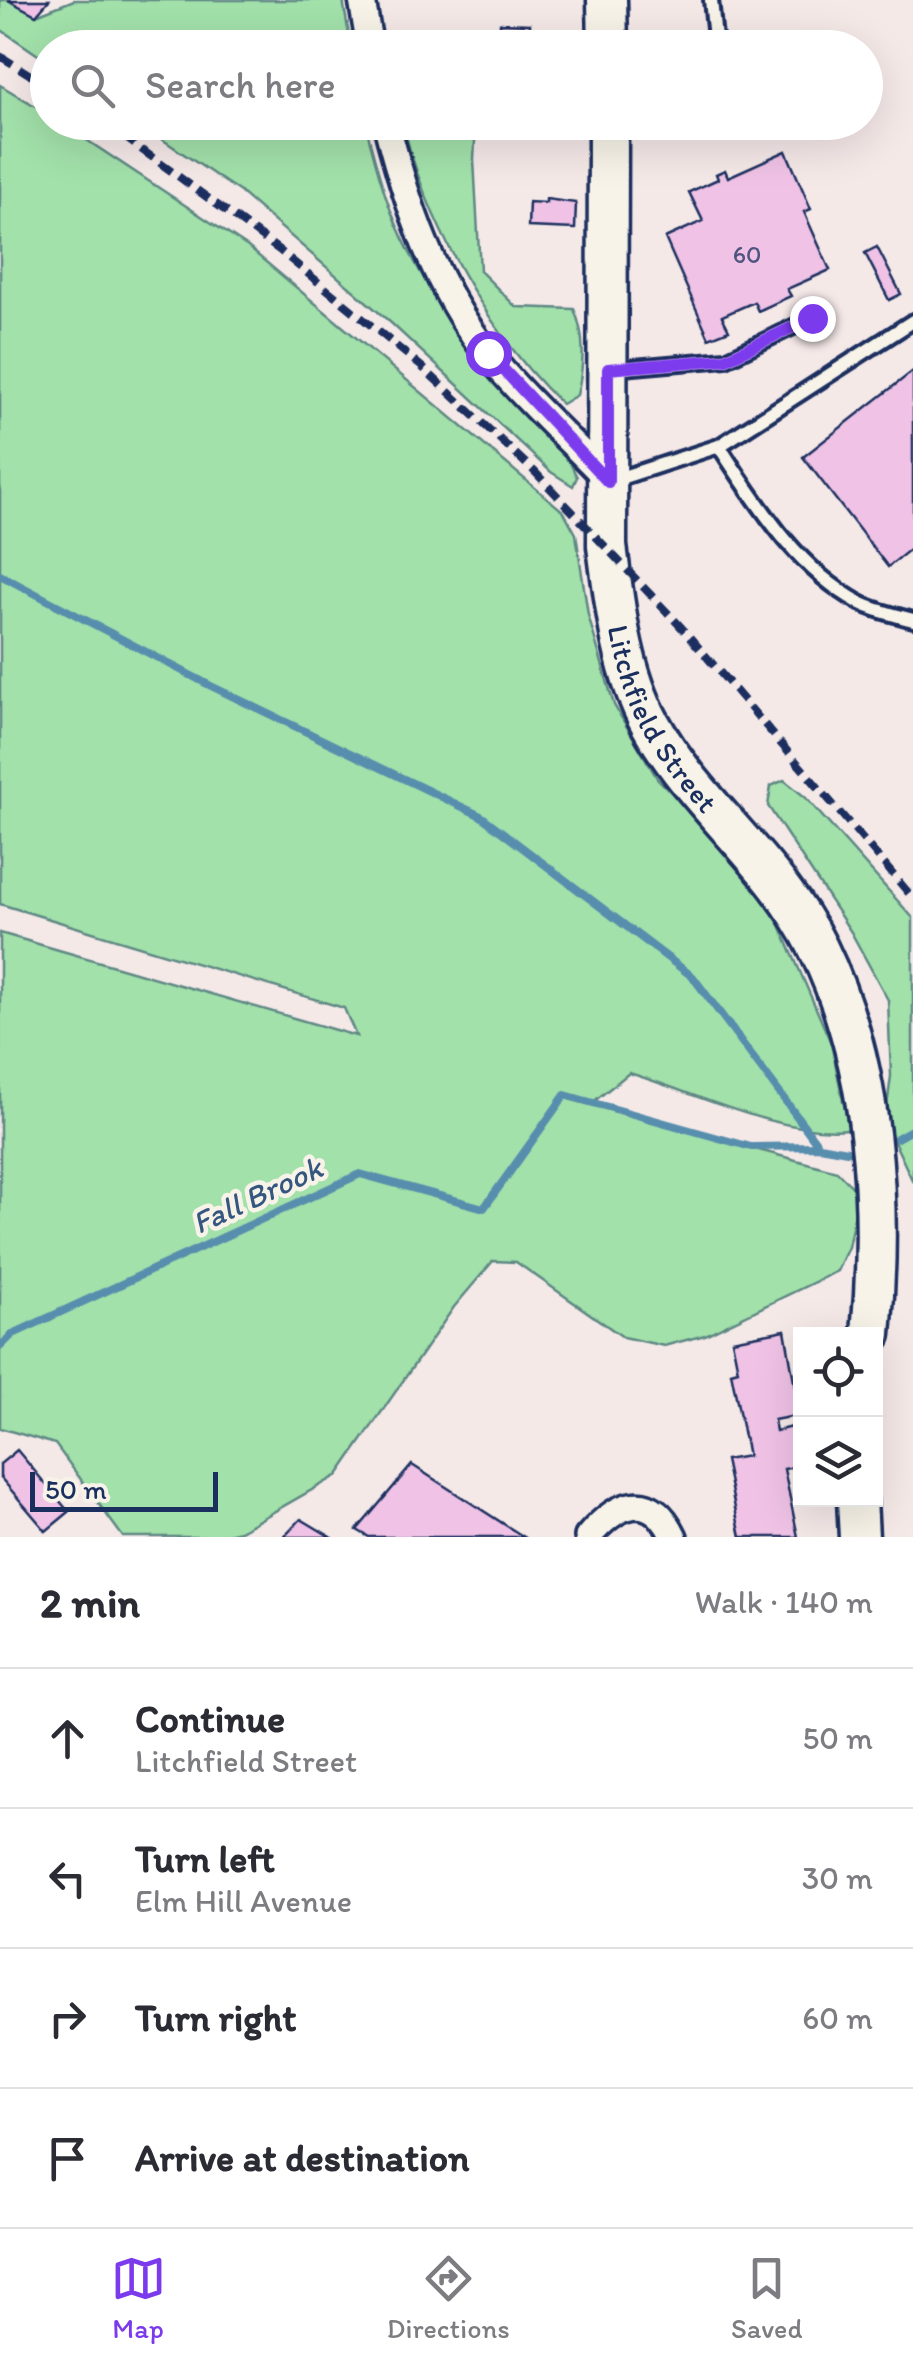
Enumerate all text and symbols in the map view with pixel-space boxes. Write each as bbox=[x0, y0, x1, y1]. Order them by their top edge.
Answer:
search box bbox=[30, 30, 883, 140]
icon: search bbox=[65, 58, 120, 113]
text: Search here bbox=[145, 62, 336, 108]
house number: 60 bbox=[733, 239, 761, 269]
route end bbox=[790, 296, 836, 342]
route start bbox=[466, 331, 512, 377]
street label: Litchfield Street bbox=[600, 622, 726, 820]
water label: Fall Brook bbox=[186, 1148, 329, 1242]
map controls bbox=[793, 1327, 883, 1507]
button: locate bbox=[793, 1327, 883, 1417]
button: layers bbox=[793, 1417, 883, 1507]
scale bar bbox=[30, 1467, 218, 1512]
text: 50 m bbox=[45, 1472, 107, 1506]
text: 2 min bbox=[40, 1577, 140, 1628]
text: Walk · 140 m bbox=[695, 1583, 873, 1621]
text: Continue bbox=[135, 1696, 285, 1742]
icon: ahead bbox=[40, 1711, 95, 1766]
text: 50 m bbox=[802, 1719, 873, 1757]
text: Litchfield Street bbox=[135, 1742, 357, 1780]
text: Turn left bbox=[135, 1836, 275, 1882]
icon: left bbox=[40, 1851, 95, 1906]
text: 30 m bbox=[802, 1859, 873, 1897]
text: Elm Hill Avenue bbox=[135, 1882, 352, 1920]
icon: right bbox=[40, 1991, 95, 2046]
text: Turn right bbox=[135, 1995, 297, 2041]
text: 60 m bbox=[802, 1999, 873, 2037]
icon: arrive bbox=[40, 2131, 95, 2186]
text: Arrive at destination bbox=[135, 2135, 470, 2181]
tab: Map bbox=[111, 2251, 166, 2345]
tab: Directions bbox=[387, 2251, 510, 2345]
tab: Saved bbox=[731, 2251, 802, 2345]

